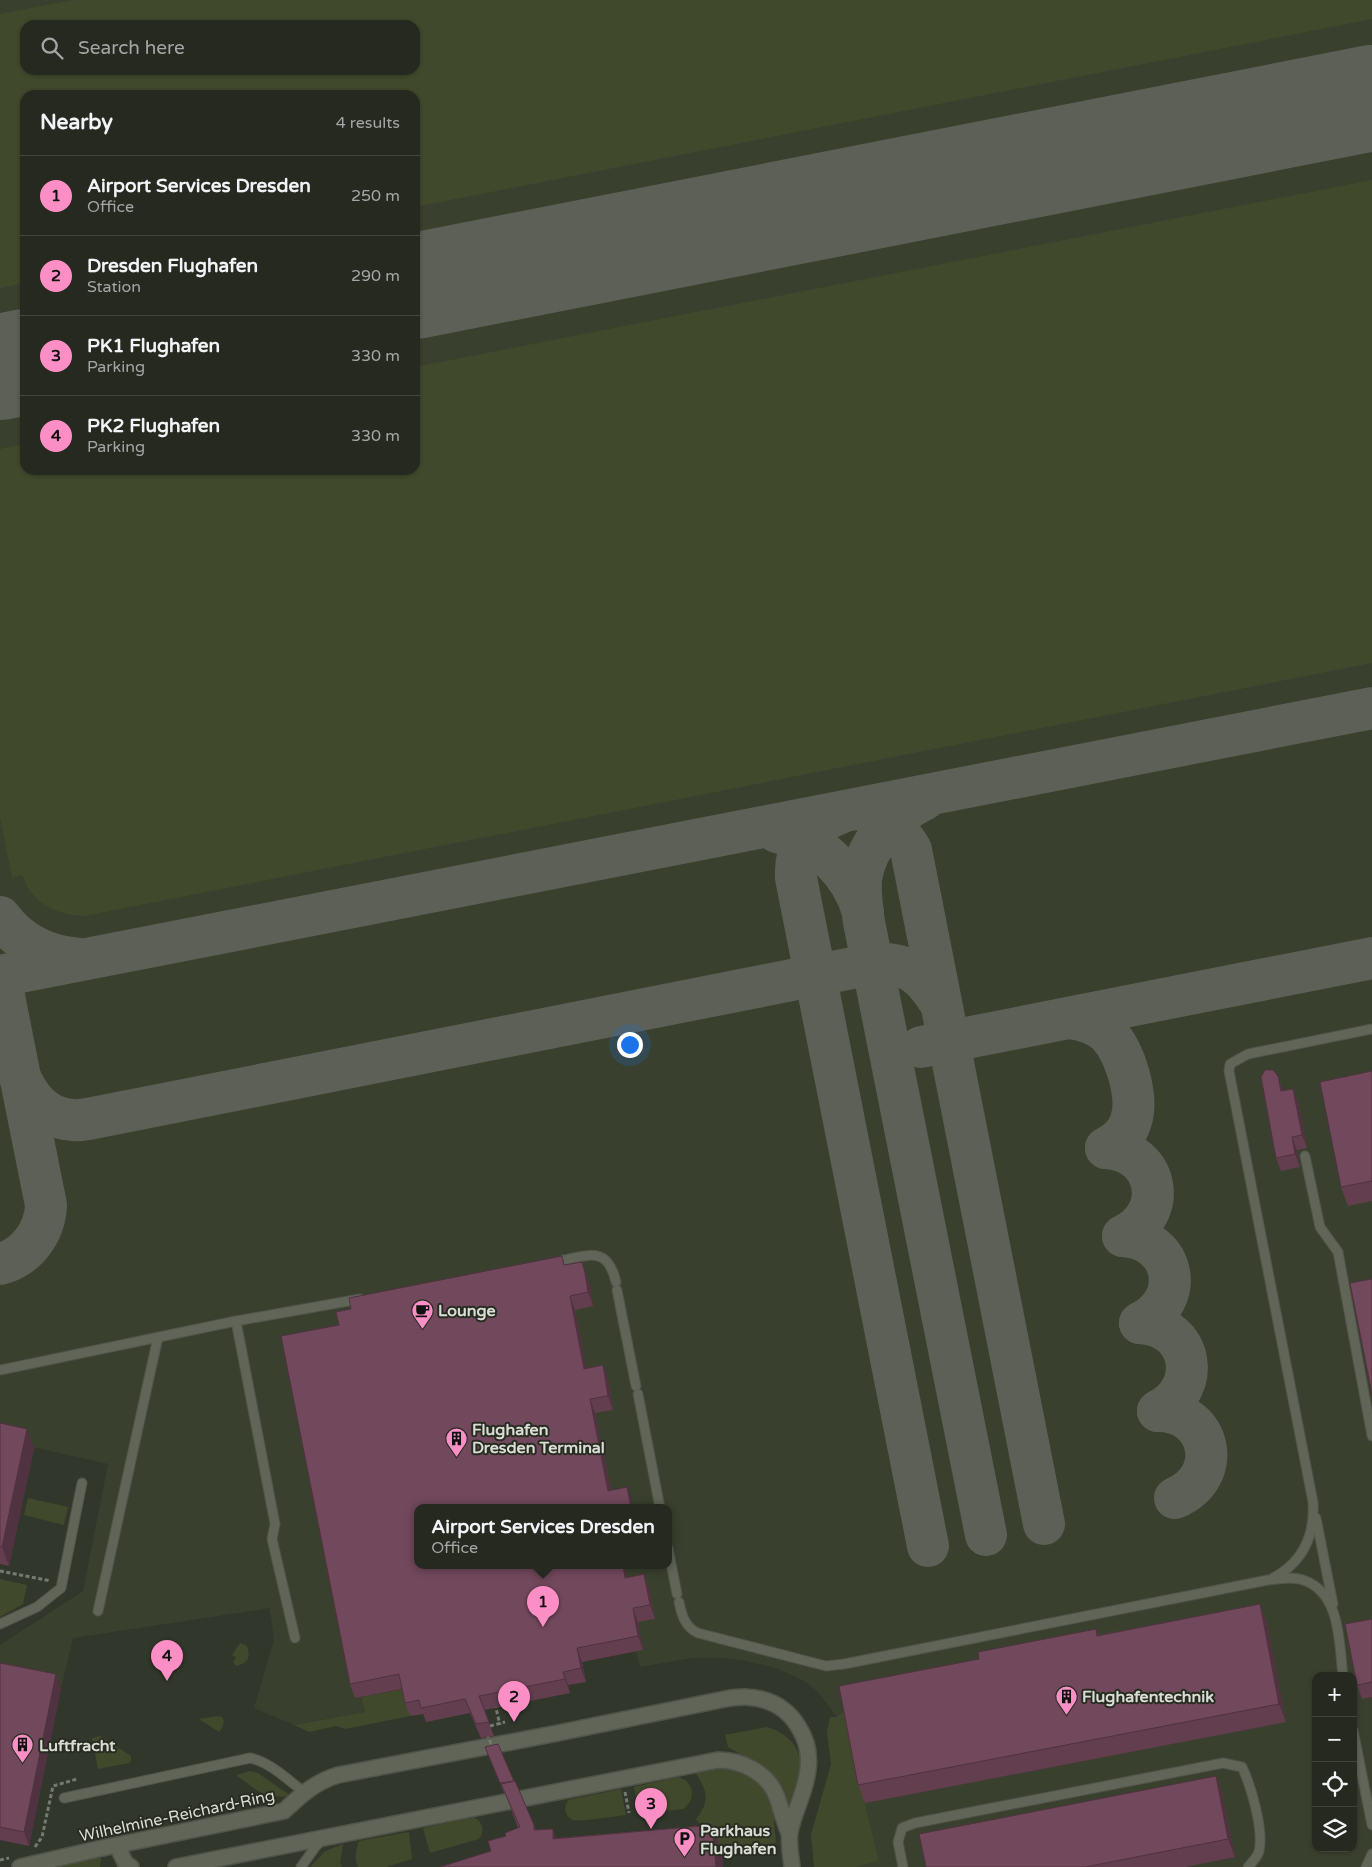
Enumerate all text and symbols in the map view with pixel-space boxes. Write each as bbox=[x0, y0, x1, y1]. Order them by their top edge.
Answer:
search box bbox=[20, 20, 420, 75]
icon: search bbox=[38, 34, 66, 62]
text: Search here bbox=[78, 37, 185, 59]
text: Nearby bbox=[40, 110, 113, 135]
text: 4 results bbox=[336, 113, 400, 133]
text: Airport Services Dresden bbox=[87, 175, 311, 197]
text: 1 bbox=[51, 186, 61, 206]
text: 250 m bbox=[351, 186, 400, 206]
text: Office bbox=[87, 197, 134, 217]
text: Dresden Flughafen bbox=[87, 255, 258, 277]
text: 2 bbox=[51, 266, 61, 286]
text: 290 m bbox=[351, 266, 400, 286]
text: Station bbox=[87, 277, 141, 297]
text: PK1 Flughafen bbox=[87, 335, 220, 357]
text: 3 bbox=[51, 346, 61, 366]
text: 330 m bbox=[351, 346, 400, 366]
text: Parking bbox=[87, 357, 145, 377]
text: PK2 Flughafen bbox=[87, 415, 220, 437]
text: 4 bbox=[51, 426, 61, 446]
text: 330 m bbox=[351, 426, 400, 446]
text: Parking bbox=[87, 437, 145, 457]
your location bbox=[617, 1032, 643, 1058]
cafe icon: Lounge bbox=[410, 1298, 434, 1329]
place label: Lounge bbox=[438, 1301, 496, 1321]
place label: Flughafen Dresden Terminal bbox=[472, 1420, 605, 1458]
building icon: Flughafen Dresden Terminal bbox=[444, 1426, 468, 1457]
popup bbox=[414, 1504, 672, 1569]
text: Airport Services Dresden bbox=[431, 1516, 655, 1538]
text: Office bbox=[431, 1538, 478, 1558]
pin: 1 bbox=[527, 1586, 559, 1627]
pin: 4 bbox=[151, 1640, 183, 1681]
map controls bbox=[1312, 1672, 1357, 1852]
button: + bbox=[1312, 1672, 1357, 1717]
pin: 2 bbox=[498, 1681, 530, 1722]
building icon: Flughafentechnik bbox=[1054, 1684, 1078, 1715]
place label: Flughafentechnik bbox=[1082, 1687, 1214, 1707]
button: − bbox=[1312, 1717, 1357, 1762]
building icon: Luftfracht bbox=[11, 1733, 35, 1764]
place label: Luftfracht bbox=[39, 1736, 116, 1756]
button: locate bbox=[1312, 1762, 1357, 1807]
street label: Wilhelmine-Reichard-Ring bbox=[78, 1785, 277, 1846]
pin: 3 bbox=[635, 1788, 667, 1829]
button: layers bbox=[1312, 1807, 1357, 1852]
place label: Parkhaus Flughafen bbox=[700, 1821, 776, 1859]
parking icon: Parkhaus Flughafen bbox=[672, 1827, 696, 1858]

